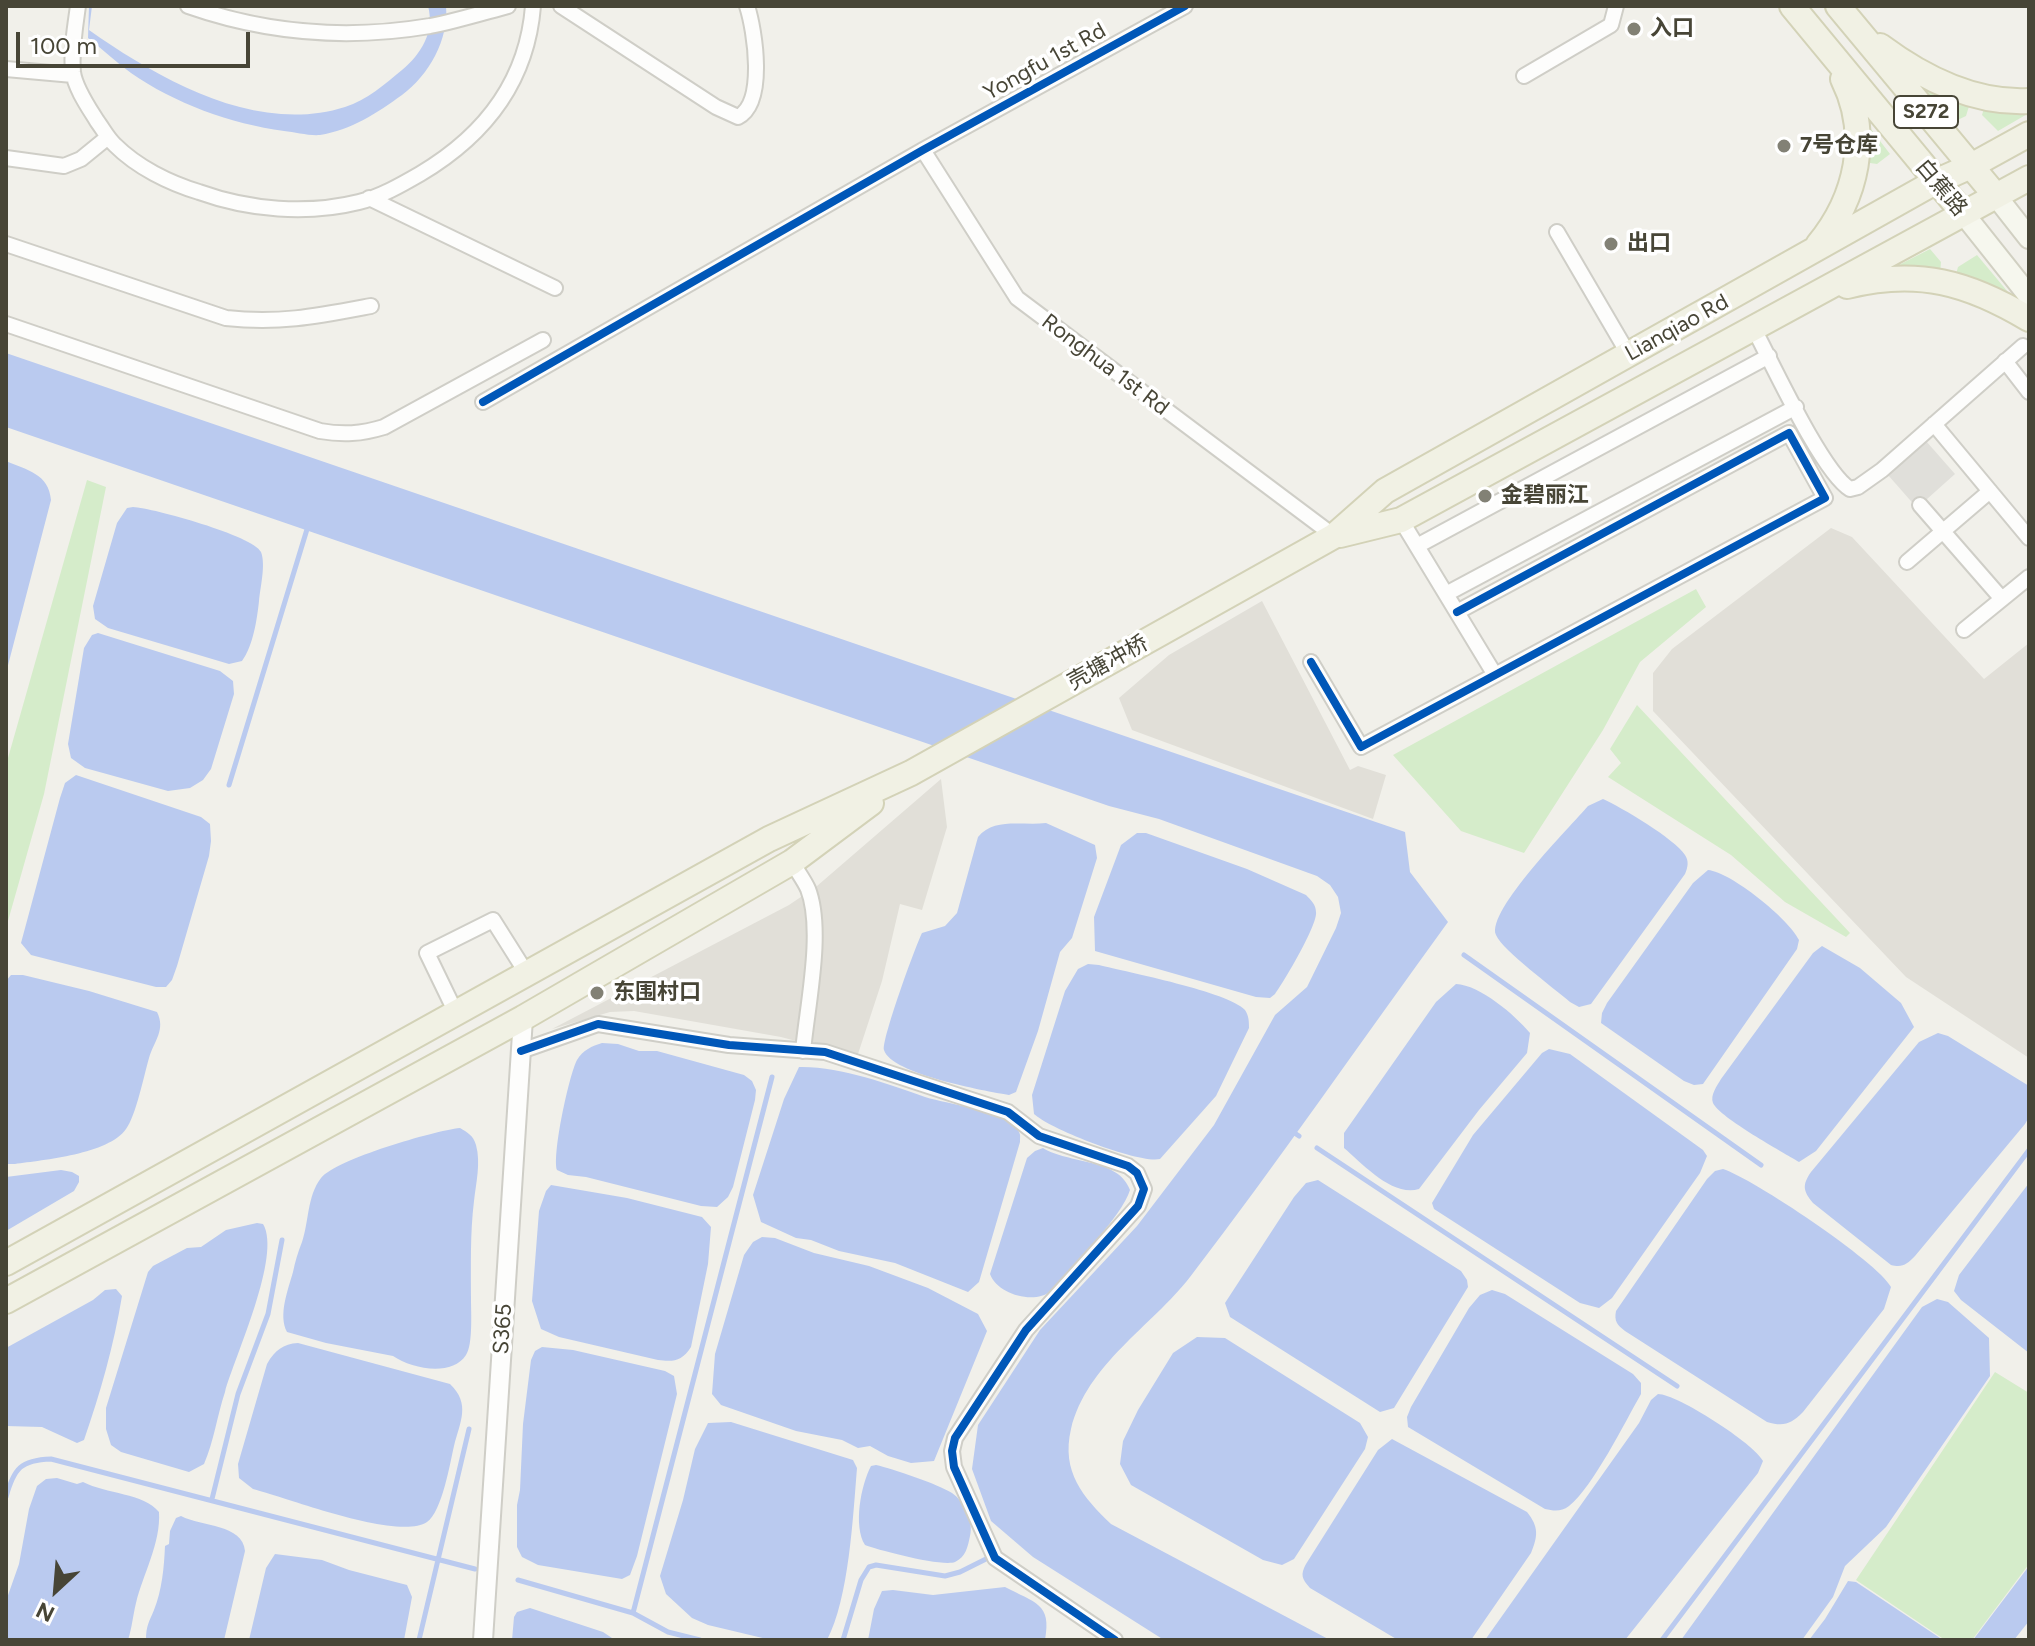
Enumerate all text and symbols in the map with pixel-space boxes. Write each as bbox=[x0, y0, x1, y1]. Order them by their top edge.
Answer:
scale bar bbox=[20, 16, 254, 66]
place label: 入口 bbox=[1650, 16, 1694, 42]
street label: Yongfu 1st Rd bbox=[979, 18, 1111, 106]
marker: 入口 bbox=[1625, 20, 1643, 38]
text: 100 m bbox=[30, 31, 97, 60]
road number: S272 bbox=[1894, 96, 1958, 128]
place label: 7号仓库 bbox=[1800, 133, 1878, 159]
marker: 7号仓库 bbox=[1775, 137, 1793, 155]
street label: 白蕉路 bbox=[1910, 154, 1972, 222]
place label: 出口 bbox=[1627, 231, 1671, 257]
marker: 出口 bbox=[1602, 235, 1620, 253]
street label: Lianqiao Rd bbox=[1621, 289, 1733, 367]
street label: Ronghua 1st Rd bbox=[1036, 309, 1174, 421]
place label: 金碧丽江 bbox=[1501, 483, 1589, 509]
marker: 金碧丽江 bbox=[1476, 487, 1494, 505]
street label: 壳塘冲桥 bbox=[1063, 630, 1153, 696]
place label: 东围村口 bbox=[613, 980, 701, 1006]
marker: 东围村口 bbox=[588, 984, 606, 1002]
street label: S365 bbox=[488, 1303, 518, 1355]
north arrow bbox=[16, 1550, 96, 1630]
text: N bbox=[32, 1596, 59, 1628]

